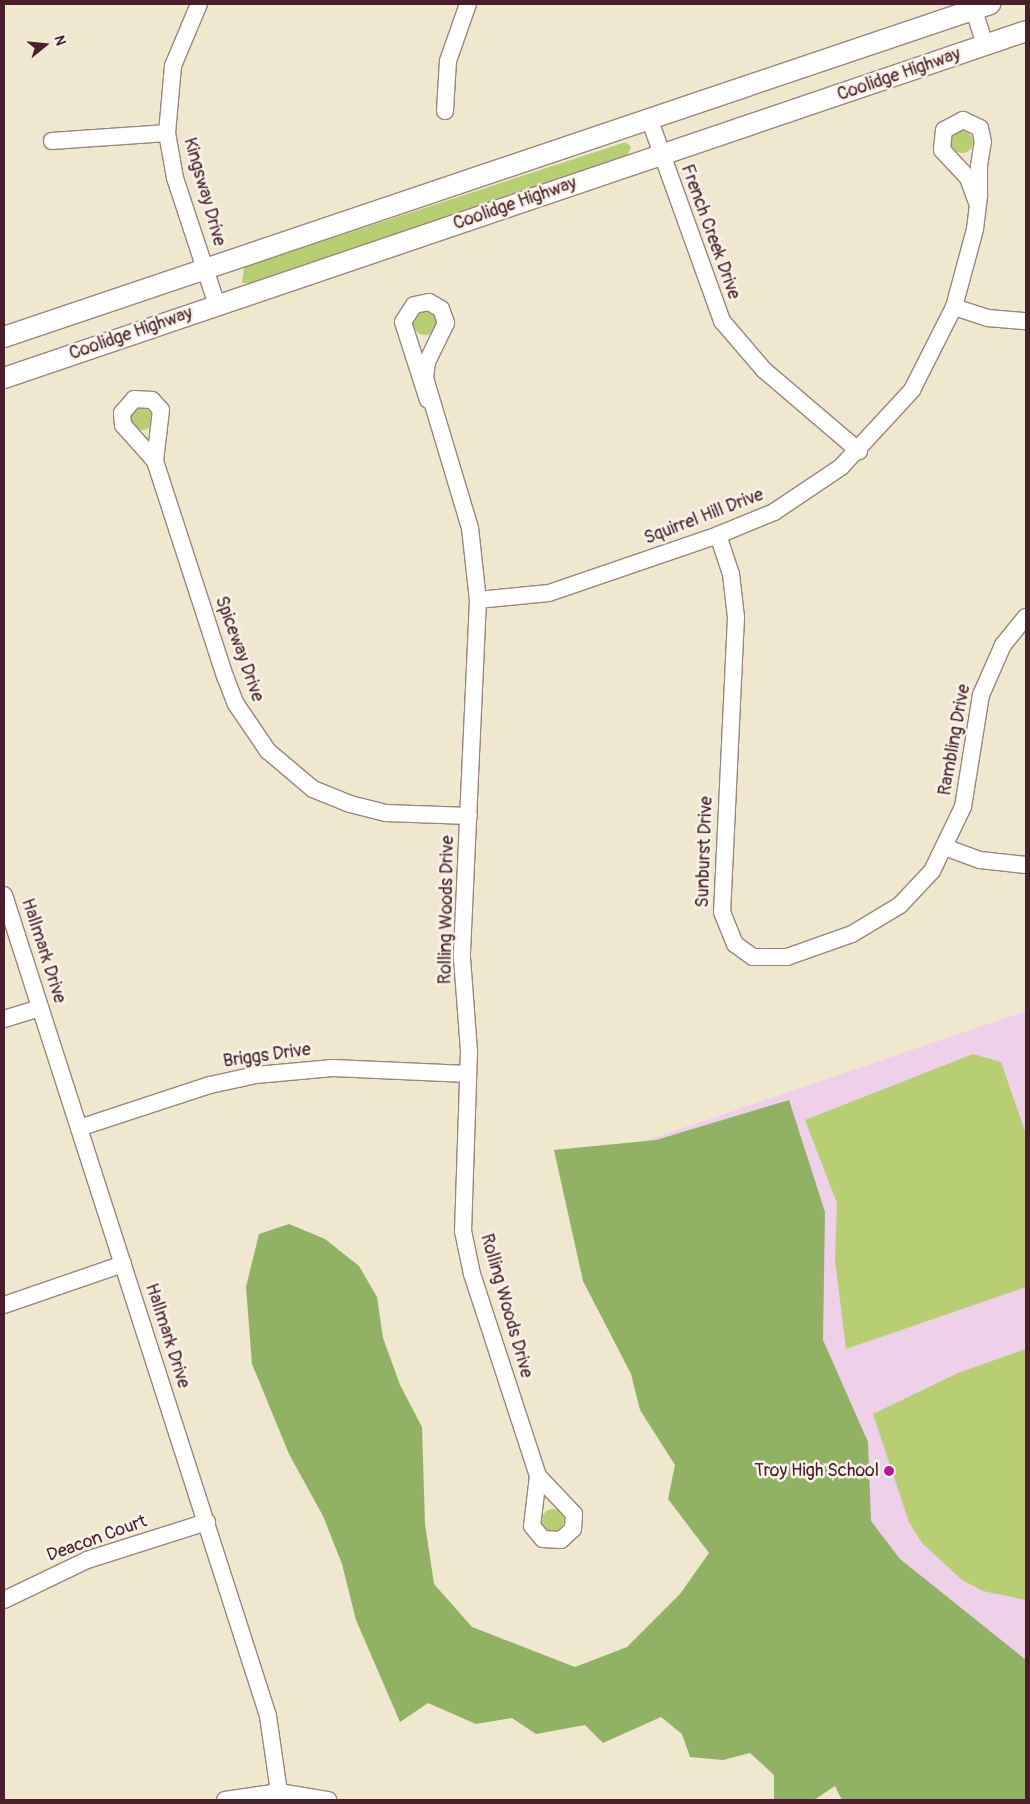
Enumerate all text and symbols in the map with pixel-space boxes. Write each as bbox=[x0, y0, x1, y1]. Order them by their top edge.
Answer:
north arrow bbox=[20, 20, 70, 70]
text: N bbox=[50, 33, 69, 47]
street label: Coolidge Highway bbox=[835, 44, 963, 106]
street label: Kingsway Drive bbox=[178, 135, 230, 249]
street label: French Creek Drive bbox=[676, 162, 744, 302]
street label: Coolidge Highway bbox=[451, 173, 579, 235]
street label: Coolidge Highway bbox=[67, 303, 195, 365]
street label: Squirrel Hill Drive bbox=[641, 484, 767, 550]
street label: Spiceway Drive bbox=[210, 593, 268, 705]
street label: Rambling Drive bbox=[935, 683, 975, 797]
street label: Sunburst Drive bbox=[692, 796, 718, 908]
street label: Rolling Woods Drive bbox=[435, 835, 459, 985]
street label: Hallmark Drive bbox=[16, 896, 70, 1006]
street label: Briggs Drive bbox=[222, 1039, 312, 1073]
street label: Rolling Woods Drive bbox=[475, 1232, 537, 1380]
street label: Hallmark Drive bbox=[140, 1281, 194, 1391]
place label: Troy High School bbox=[754, 1460, 879, 1482]
marker: Troy High School bbox=[883, 1465, 895, 1477]
street label: Deacon Court bbox=[44, 1511, 150, 1567]

